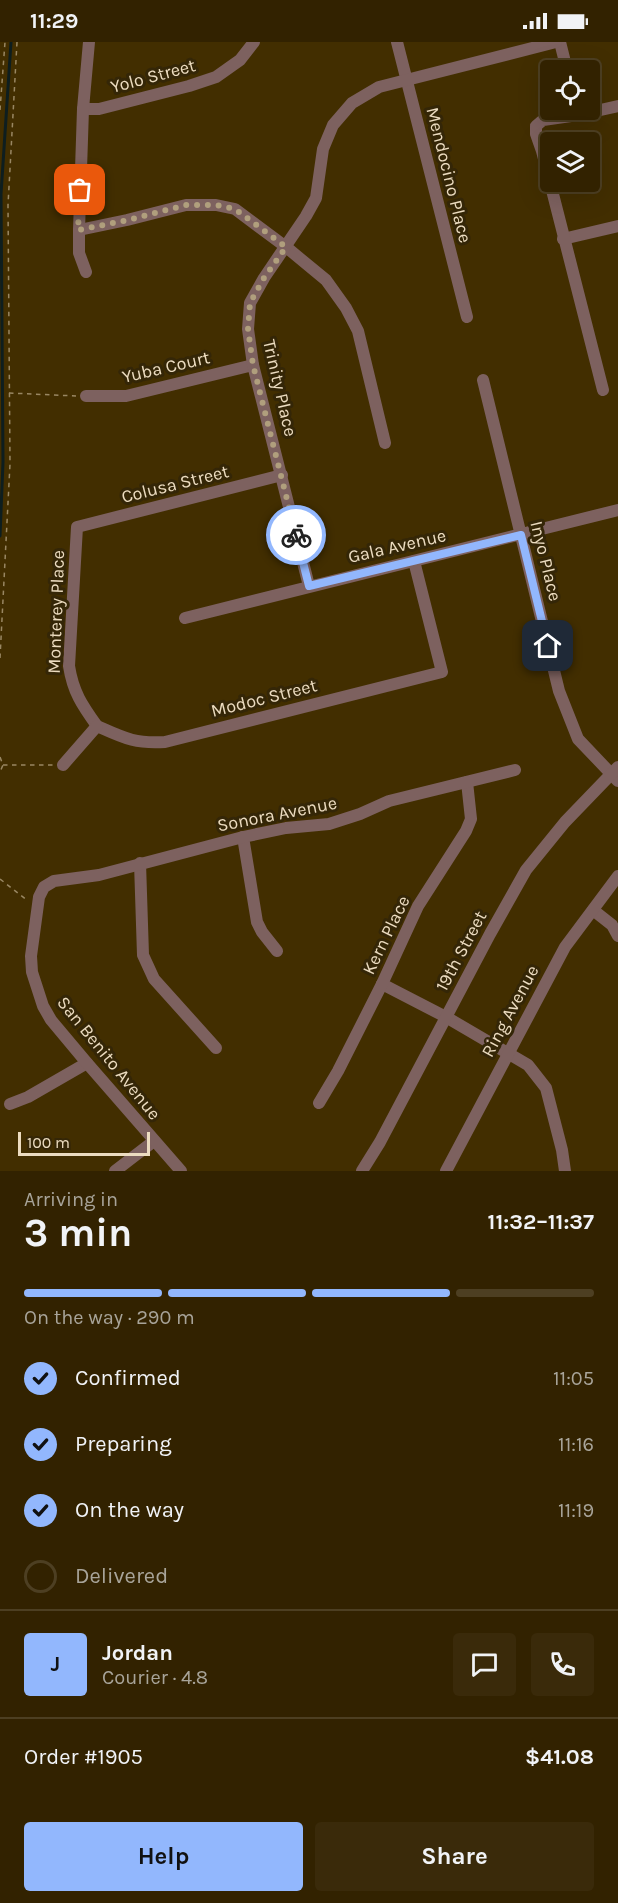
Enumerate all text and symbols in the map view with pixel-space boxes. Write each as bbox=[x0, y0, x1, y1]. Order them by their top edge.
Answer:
text: 11:29 bbox=[30, 8, 78, 34]
street label: Yolo Street bbox=[108, 54, 198, 98]
map controls bbox=[540, 60, 600, 192]
button: locate bbox=[540, 60, 600, 120]
street label: Mendocino Place bbox=[422, 105, 476, 245]
button: layers bbox=[540, 132, 600, 192]
pin bbox=[54, 164, 105, 215]
icon: bag bbox=[63, 173, 96, 206]
street label: Trinity Place bbox=[258, 337, 302, 439]
street label: Yuba Court bbox=[120, 346, 212, 388]
street label: Colusa Street bbox=[119, 460, 231, 508]
courier bbox=[266, 505, 326, 565]
icon: bike bbox=[280, 519, 313, 552]
street label: Inyo Place bbox=[525, 519, 567, 603]
street label: Gala Avenue bbox=[346, 524, 448, 568]
street label: Monterey Place bbox=[43, 550, 69, 674]
pin bbox=[522, 620, 573, 671]
icon: home bbox=[531, 629, 564, 662]
street label: Modoc Street bbox=[209, 674, 320, 722]
street label: Sonora Avenue bbox=[215, 792, 339, 836]
street label: Kern Place bbox=[357, 892, 415, 978]
street label: 19th Street bbox=[431, 907, 491, 995]
street label: Ring Avenue bbox=[477, 961, 543, 1061]
street label: San Benito Avenue bbox=[52, 992, 166, 1124]
scale bar bbox=[18, 1129, 150, 1156]
text: 100 m bbox=[27, 1133, 70, 1152]
text: Arriving in bbox=[24, 1188, 118, 1211]
text: 11:32–11:37 bbox=[488, 1209, 594, 1235]
text: 3 min bbox=[24, 1210, 132, 1256]
text: On the way · 290 m bbox=[24, 1306, 195, 1329]
icon: check bbox=[24, 1362, 57, 1395]
text: Confirmed bbox=[75, 1365, 181, 1391]
text: 11:05 bbox=[553, 1367, 594, 1390]
icon: check bbox=[24, 1428, 57, 1461]
text: Preparing bbox=[75, 1431, 172, 1457]
text: 11:16 bbox=[558, 1433, 594, 1456]
icon: check bbox=[24, 1494, 57, 1527]
text: On the way bbox=[75, 1497, 184, 1523]
text: 11:19 bbox=[558, 1499, 594, 1522]
text: Delivered bbox=[75, 1563, 168, 1589]
button: chat bbox=[453, 1633, 516, 1696]
button: phone bbox=[531, 1633, 594, 1696]
text: Jordan bbox=[102, 1640, 173, 1666]
text: J bbox=[51, 1651, 60, 1677]
text: Courier · 4.8 bbox=[102, 1666, 208, 1689]
text: Order #1905 bbox=[24, 1744, 143, 1770]
text: $41.08 bbox=[525, 1744, 594, 1770]
button: Help bbox=[24, 1822, 303, 1891]
button: Share bbox=[315, 1822, 594, 1891]

